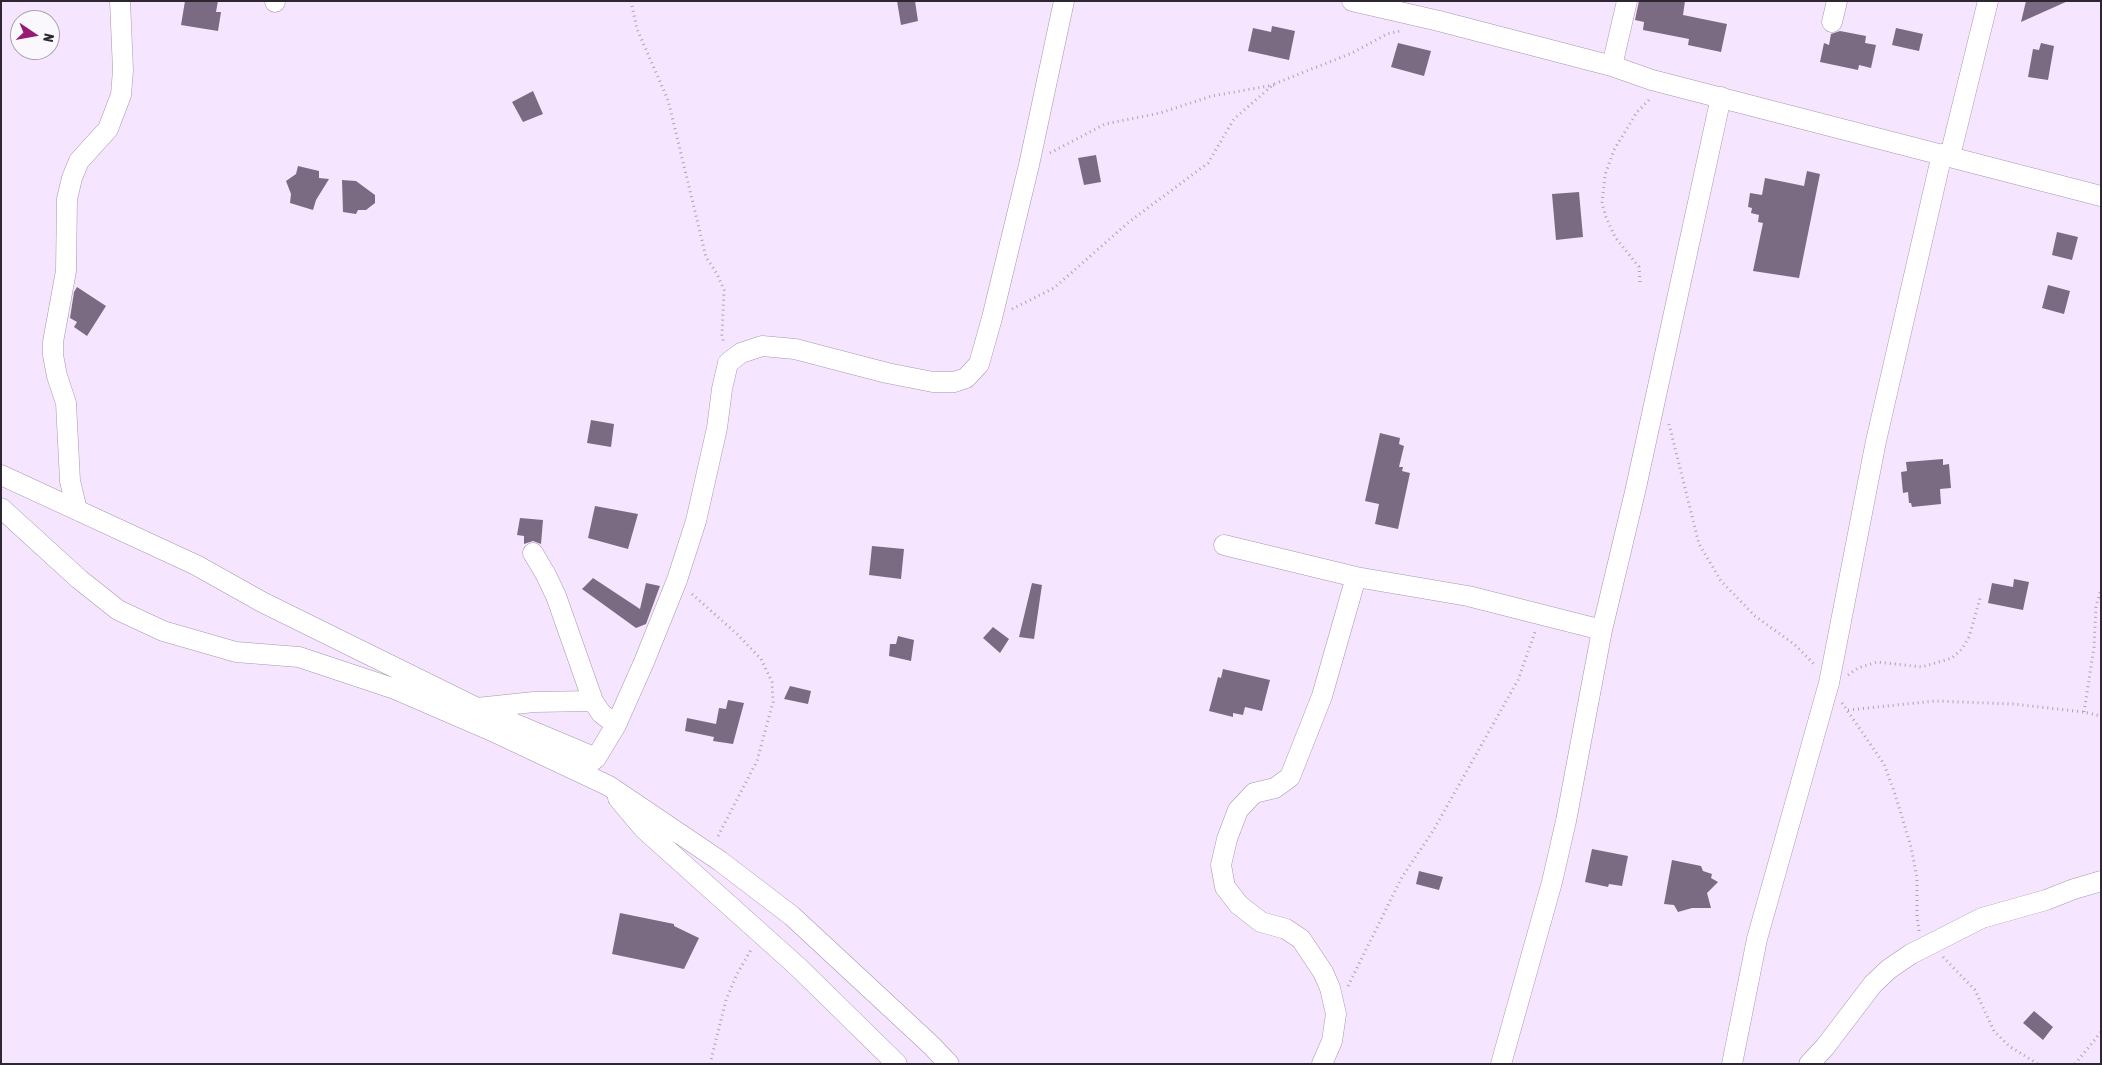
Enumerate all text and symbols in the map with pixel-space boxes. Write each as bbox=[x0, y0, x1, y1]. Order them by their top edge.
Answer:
north arrow bbox=[10, 10, 60, 60]
text: N bbox=[40, 32, 57, 44]

